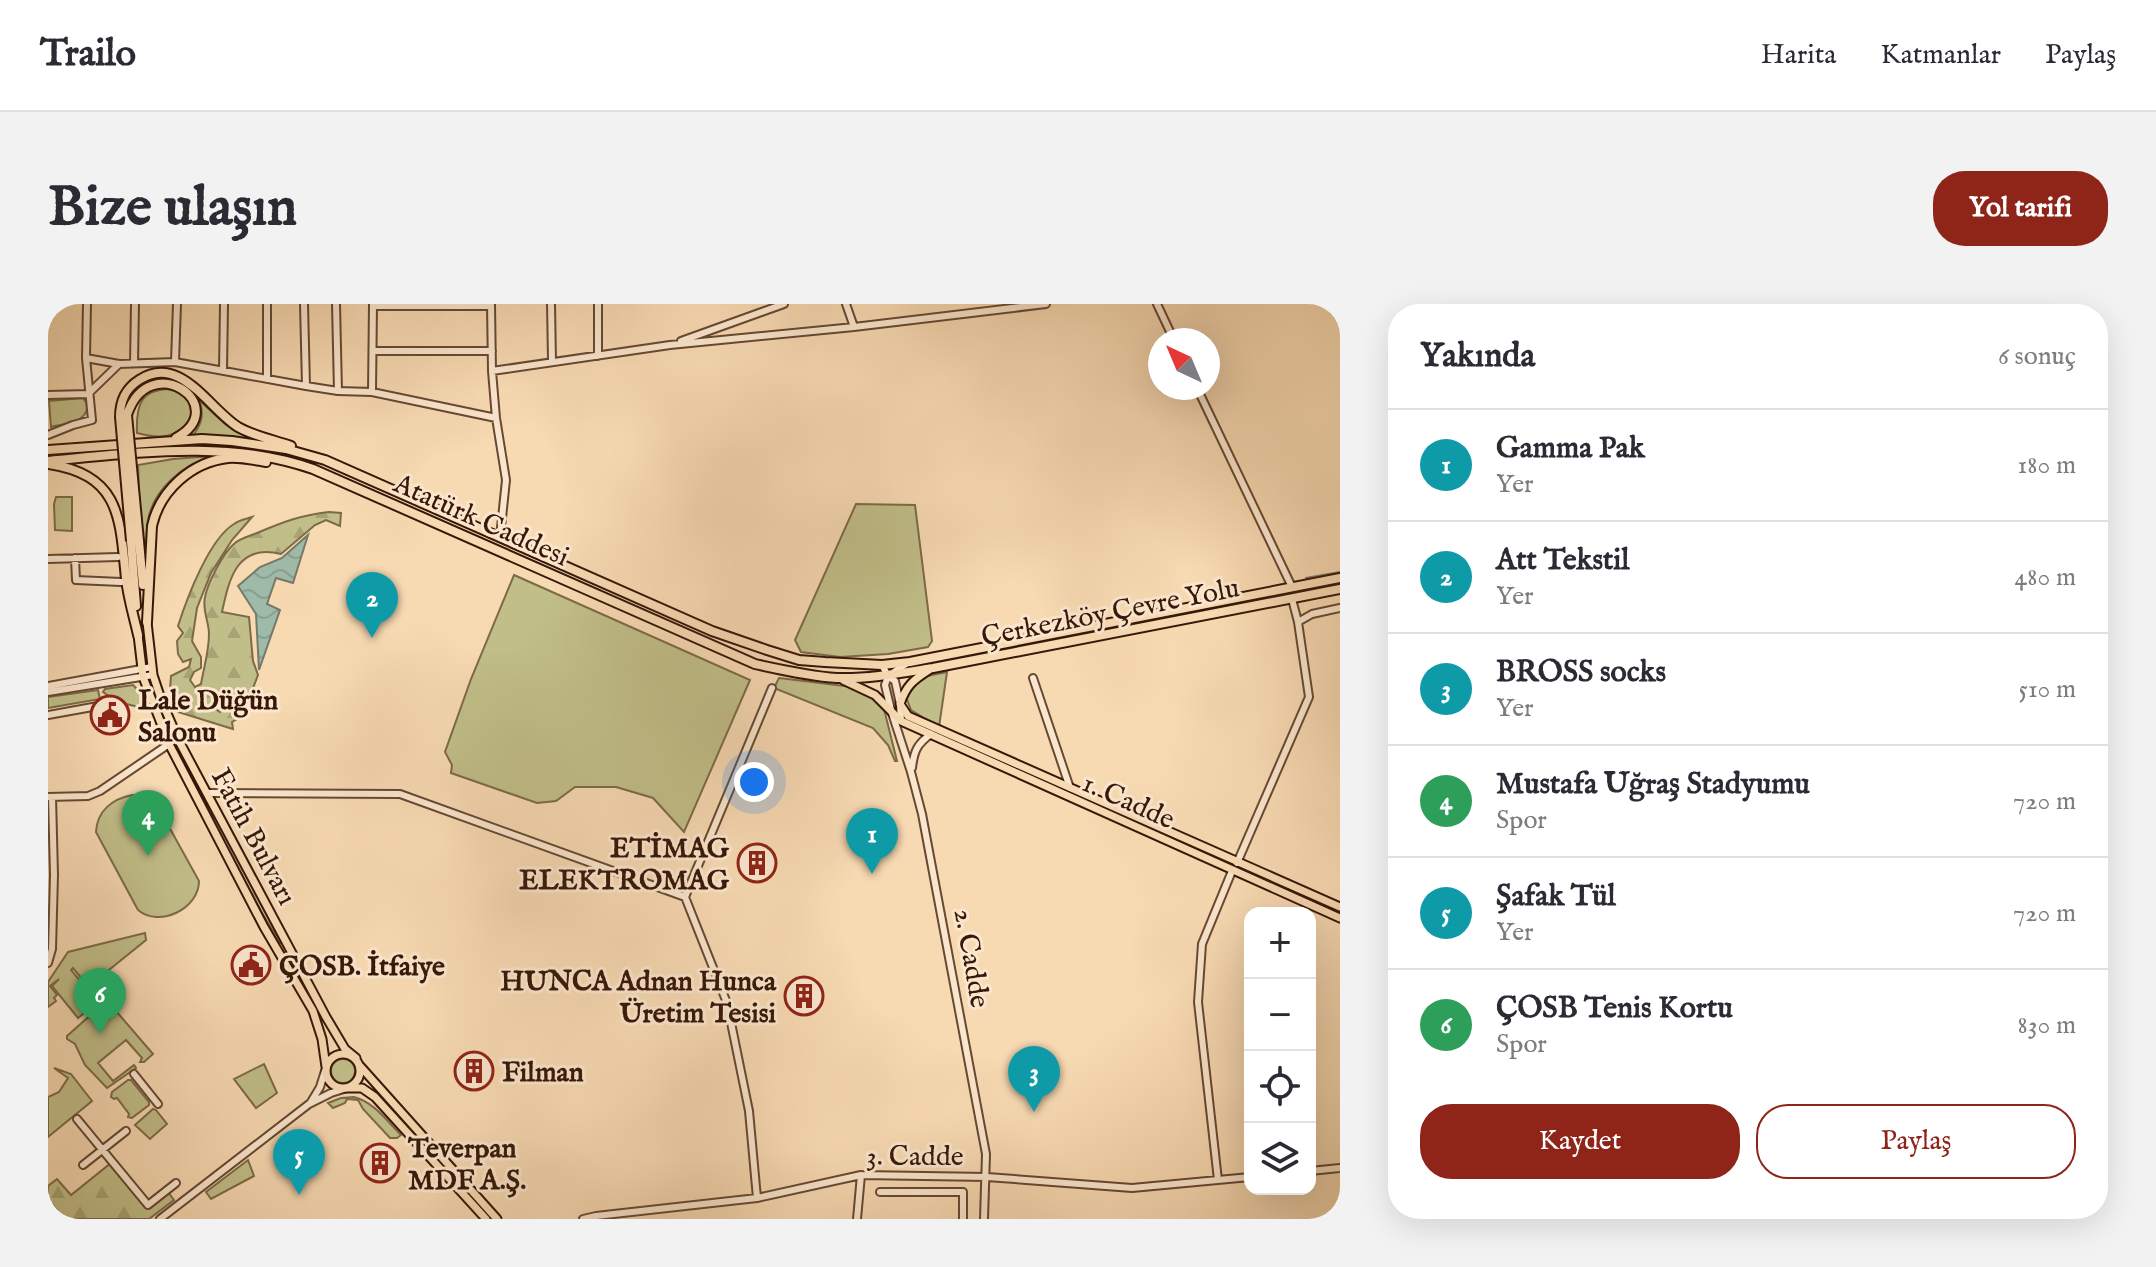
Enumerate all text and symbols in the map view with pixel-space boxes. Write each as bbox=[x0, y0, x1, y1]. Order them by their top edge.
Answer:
text: Trailo bbox=[40, 31, 136, 79]
text: Harita bbox=[1761, 38, 1836, 73]
text: Katmanlar bbox=[1880, 38, 2001, 73]
text: Paylaş bbox=[2045, 38, 2116, 73]
button: Yol tarifi bbox=[1933, 171, 2108, 246]
text: Bize ulaşın bbox=[48, 173, 297, 244]
north arrow bbox=[1148, 328, 1220, 400]
text: Yakında bbox=[1420, 335, 1535, 378]
text: 6 sonuç bbox=[1998, 340, 2076, 373]
text: Gamma Pak bbox=[1496, 430, 1645, 468]
text: 1 bbox=[1441, 449, 1451, 482]
text: 180 m bbox=[2018, 449, 2076, 482]
street label: Atatürk Caddesi bbox=[387, 467, 574, 576]
text: Yer bbox=[1496, 468, 1534, 501]
text: Att Tekstil bbox=[1496, 542, 1630, 580]
text: 2 bbox=[1440, 561, 1452, 594]
text: 480 m bbox=[2015, 561, 2076, 594]
street label: Çerkezköy Çevre Yolu bbox=[979, 571, 1242, 656]
pin: 2 bbox=[346, 572, 398, 638]
text: Yer bbox=[1496, 580, 1534, 613]
text: BROSS socks bbox=[1496, 654, 1666, 692]
text: 3 bbox=[1441, 673, 1451, 706]
text: 510 m bbox=[2018, 673, 2076, 706]
place label: Lale Düğün Salonu bbox=[138, 684, 278, 751]
text: Yer bbox=[1496, 692, 1534, 725]
public building icon: Lale Düğün Salonu bbox=[89, 694, 131, 736]
your location bbox=[734, 762, 774, 802]
street label: Fatih Bulvarı bbox=[202, 763, 303, 912]
street label: 1. Cadde bbox=[1076, 766, 1180, 838]
text: Mustafa Uğraş Stadyumu bbox=[1496, 766, 1810, 804]
text: 4 bbox=[1440, 785, 1452, 818]
text: 720 m bbox=[2013, 785, 2076, 818]
pin: 4 bbox=[122, 790, 174, 856]
text: Spor bbox=[1496, 804, 1547, 837]
pin: 1 bbox=[846, 808, 898, 874]
place label: ETİMAG ELEKTROMAG bbox=[519, 831, 730, 899]
building icon: ETİMAG ELEKTROMAG bbox=[736, 842, 778, 884]
text: Şafak Tül bbox=[1496, 878, 1616, 916]
text: 5 bbox=[1441, 897, 1451, 930]
text: 720 m bbox=[2013, 897, 2076, 930]
street label: 2. Cadde bbox=[945, 906, 996, 1011]
map controls bbox=[1244, 907, 1316, 1195]
button: + bbox=[1244, 907, 1316, 979]
text: Yer bbox=[1496, 916, 1534, 949]
public building icon: ÇOSB. İtfaiye bbox=[230, 944, 272, 986]
place label: ÇOSB. İtfaiye bbox=[279, 949, 445, 985]
place label: HUNCA Adnan Hunca Üretim Tesisi bbox=[500, 965, 777, 1032]
pin: 6 bbox=[74, 968, 126, 1034]
building icon: HUNCA Adnan Hunca Üretim Tesisi bbox=[783, 975, 825, 1017]
button: − bbox=[1244, 979, 1316, 1051]
text: ÇOSB Tenis Kortu bbox=[1496, 990, 1733, 1028]
text: 6 bbox=[1441, 1009, 1451, 1042]
text: 830 m bbox=[2018, 1009, 2076, 1042]
text: Spor bbox=[1496, 1028, 1547, 1061]
pin: 3 bbox=[1008, 1046, 1060, 1112]
building icon: Filman bbox=[453, 1050, 495, 1092]
button: locate bbox=[1244, 1051, 1316, 1123]
place label: Filman bbox=[502, 1056, 584, 1091]
button: Kaydet bbox=[1420, 1104, 1740, 1179]
button: Paylaş bbox=[1756, 1104, 2076, 1179]
button: layers bbox=[1244, 1123, 1316, 1195]
pin: 5 bbox=[273, 1129, 325, 1195]
place label: Teverpan MDF A.Ş. bbox=[407, 1132, 526, 1199]
street label: 3. Cadde bbox=[866, 1140, 964, 1175]
building icon: Teverpan MDF A.Ş. bbox=[359, 1142, 401, 1184]

